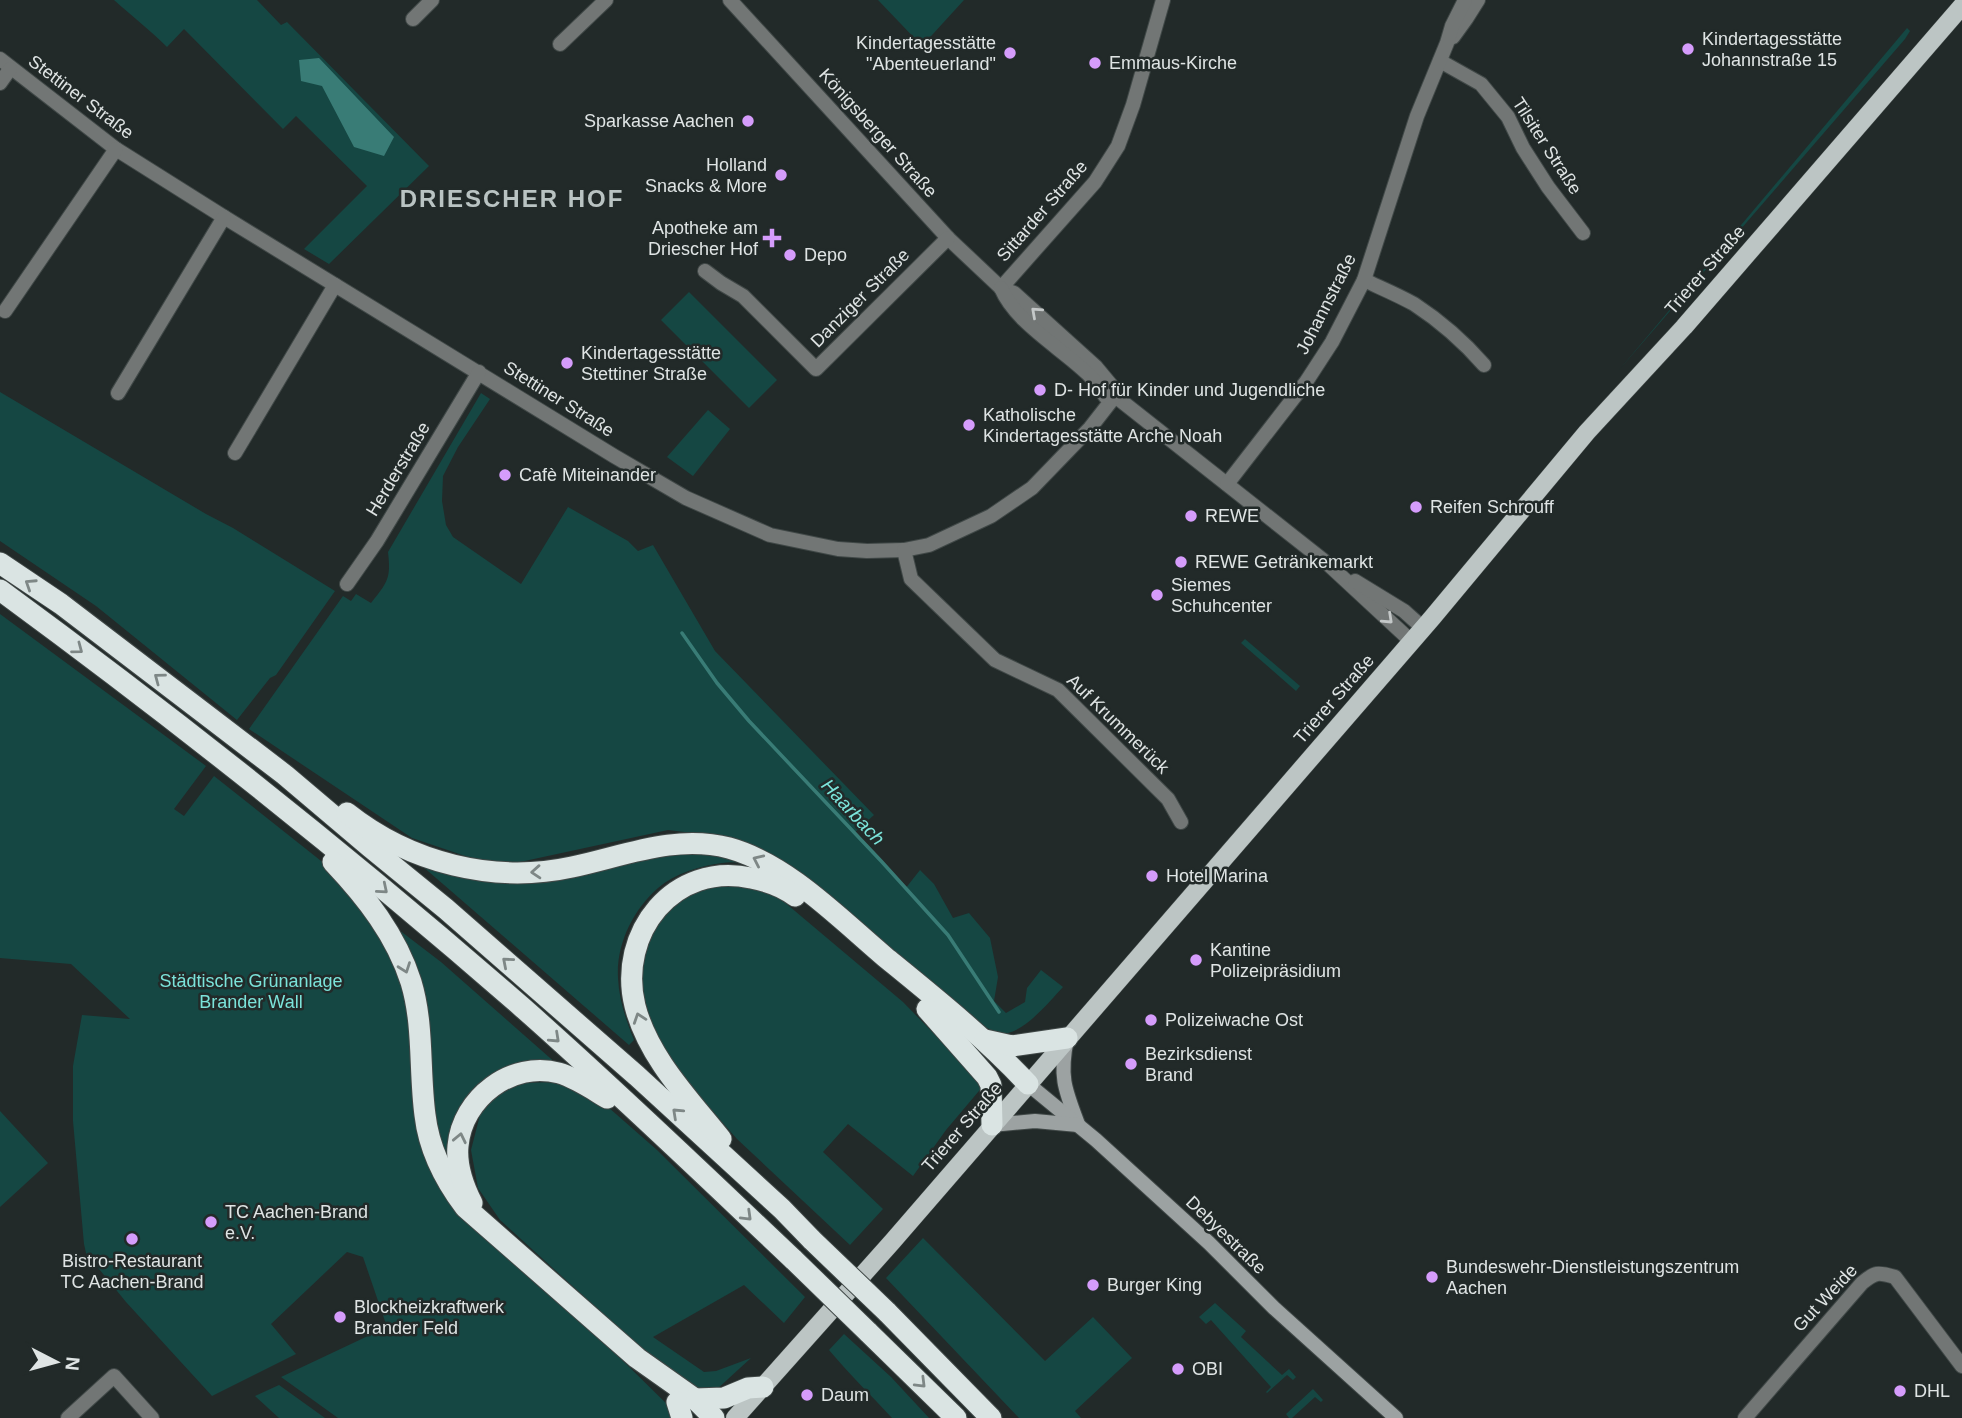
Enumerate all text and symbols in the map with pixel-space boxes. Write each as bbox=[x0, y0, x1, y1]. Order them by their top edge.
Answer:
place label: Kindertagesstätte Johannstraße 15 bbox=[1702, 29, 1842, 70]
place label: Kindertagesstätte "Abenteuerland" bbox=[856, 33, 996, 74]
marker: Kindertagesstätte Johannstraße 15 bbox=[1680, 41, 1696, 57]
marker: Kindertagesstätte "Abenteuerland" bbox=[1002, 45, 1018, 61]
street label: Stettiner Straße bbox=[25, 51, 137, 143]
place label: Emmaus-Kirche bbox=[1109, 53, 1237, 73]
marker: Emmaus-Kirche bbox=[1087, 55, 1103, 71]
street label: Königsberger Straße bbox=[815, 65, 941, 201]
street label: Tilsiter Straße bbox=[1508, 94, 1586, 198]
place label: Sparkasse Aachen bbox=[584, 111, 734, 131]
marker: Sparkasse Aachen bbox=[740, 113, 756, 129]
place label: Holland Snacks & More bbox=[645, 155, 767, 196]
street label: Sittarder Straße bbox=[993, 156, 1091, 266]
marker: Holland Snacks & More bbox=[773, 167, 789, 183]
district label: DRIESCHER HOF bbox=[400, 185, 624, 212]
place label: Apotheke am Driescher Hof bbox=[648, 218, 759, 259]
street label: Trierer Straße bbox=[1661, 221, 1749, 319]
marker: Apotheke am Driescher Hof bbox=[764, 230, 780, 246]
place label: Depo bbox=[804, 245, 847, 265]
street label: Danziger Straße bbox=[807, 245, 913, 351]
marker: Depo bbox=[782, 247, 798, 263]
street label: Johannstraße bbox=[1292, 250, 1360, 358]
one-way arrow bbox=[1031, 308, 1044, 320]
place label: Kindertagesstätte Stettiner Straße bbox=[581, 343, 721, 384]
marker: Kindertagesstätte Stettiner Straße bbox=[559, 355, 575, 371]
street label: Stettiner Straße bbox=[500, 357, 618, 441]
place label: D- Hof für Kinder und Jugendliche bbox=[1054, 380, 1325, 400]
marker: D- Hof für Kinder und Jugendliche bbox=[1032, 382, 1048, 398]
place label: Katholische Kindertagesstätte Arche Noah bbox=[983, 405, 1222, 446]
marker: Katholische Kindertagesstätte Arche Noah bbox=[961, 417, 977, 433]
street label: Herderstraße bbox=[362, 418, 434, 520]
place label: Cafè Miteinander bbox=[519, 465, 656, 485]
marker: Cafè Miteinander bbox=[497, 467, 513, 483]
place label: Reifen Schrouff bbox=[1430, 497, 1555, 517]
marker: Reifen Schrouff bbox=[1408, 499, 1424, 515]
place label: REWE bbox=[1205, 506, 1259, 526]
marker: REWE bbox=[1183, 508, 1199, 524]
place label: REWE Getränkemarkt bbox=[1195, 552, 1373, 572]
marker: REWE Getränkemarkt bbox=[1173, 554, 1189, 570]
place label: Siemes Schuhcenter bbox=[1171, 575, 1272, 616]
one-way arrow bbox=[25, 579, 38, 592]
marker: Siemes Schuhcenter bbox=[1149, 587, 1165, 603]
one-way arrow bbox=[1380, 611, 1393, 624]
one-way arrow bbox=[71, 640, 83, 653]
street label: Trierer Straße bbox=[1290, 650, 1378, 748]
street label: Auf Krummerück bbox=[1063, 670, 1174, 778]
one-way arrow bbox=[154, 674, 167, 687]
water label: Haarbach bbox=[817, 775, 889, 849]
one-way arrow bbox=[753, 854, 765, 868]
one-way arrow bbox=[530, 864, 541, 879]
place label: Hotel Marina bbox=[1166, 866, 1269, 886]
marker: Hotel Marina bbox=[1144, 868, 1160, 884]
one-way arrow bbox=[375, 881, 388, 893]
place label: Kantine Polizeipräsidium bbox=[1210, 940, 1341, 981]
marker: Kantine Polizeipräsidium bbox=[1188, 952, 1204, 968]
one-way arrow bbox=[503, 958, 516, 970]
one-way arrow bbox=[397, 961, 411, 973]
park label: Städtische Grünanlage Brander Wall bbox=[159, 971, 343, 1012]
place label: Polizeiwache Ost bbox=[1165, 1010, 1303, 1030]
marker: Polizeiwache Ost bbox=[1143, 1012, 1159, 1028]
one-way arrow bbox=[633, 1013, 647, 1025]
one-way arrow bbox=[547, 1030, 560, 1042]
place label: Bezirksdienst Brand bbox=[1145, 1044, 1252, 1085]
marker: Bezirksdienst Brand bbox=[1123, 1056, 1139, 1072]
street label: Trierer Straße bbox=[918, 1078, 1006, 1176]
one-way arrow bbox=[672, 1109, 685, 1121]
one-way arrow bbox=[452, 1132, 467, 1144]
street label: Debyestraße bbox=[1182, 1192, 1270, 1278]
place label: TC Aachen-Brand e.V. bbox=[225, 1202, 368, 1243]
one-way arrow bbox=[739, 1208, 752, 1220]
marker: TC Aachen-Brand e.V. bbox=[203, 1214, 219, 1230]
marker: Bistro-Restaurant TC Aachen-Brand bbox=[124, 1231, 140, 1247]
place label: Bistro-Restaurant TC Aachen-Brand bbox=[60, 1251, 204, 1292]
place label: Bundeswehr-Dienstleistungszentrum Aachen bbox=[1446, 1257, 1739, 1298]
street label: Gut Weide bbox=[1789, 1260, 1861, 1336]
marker: Bundeswehr-Dienstleistungszentrum Aachen bbox=[1424, 1269, 1440, 1285]
place label: Burger King bbox=[1107, 1275, 1202, 1295]
marker: Burger King bbox=[1085, 1277, 1101, 1293]
place label: Blockheizkraftwerk Brander Feld bbox=[354, 1297, 505, 1338]
marker: Blockheizkraftwerk Brander Feld bbox=[332, 1309, 348, 1325]
north arrow bbox=[21, 1327, 91, 1397]
text: N bbox=[61, 1356, 84, 1372]
place label: OBI bbox=[1192, 1359, 1223, 1379]
marker: OBI bbox=[1170, 1361, 1186, 1377]
one-way arrow bbox=[912, 1374, 925, 1387]
place label: DHL bbox=[1914, 1381, 1950, 1401]
marker: DHL bbox=[1892, 1383, 1908, 1399]
place label: Daum bbox=[821, 1385, 869, 1405]
marker: Daum bbox=[799, 1387, 815, 1403]

